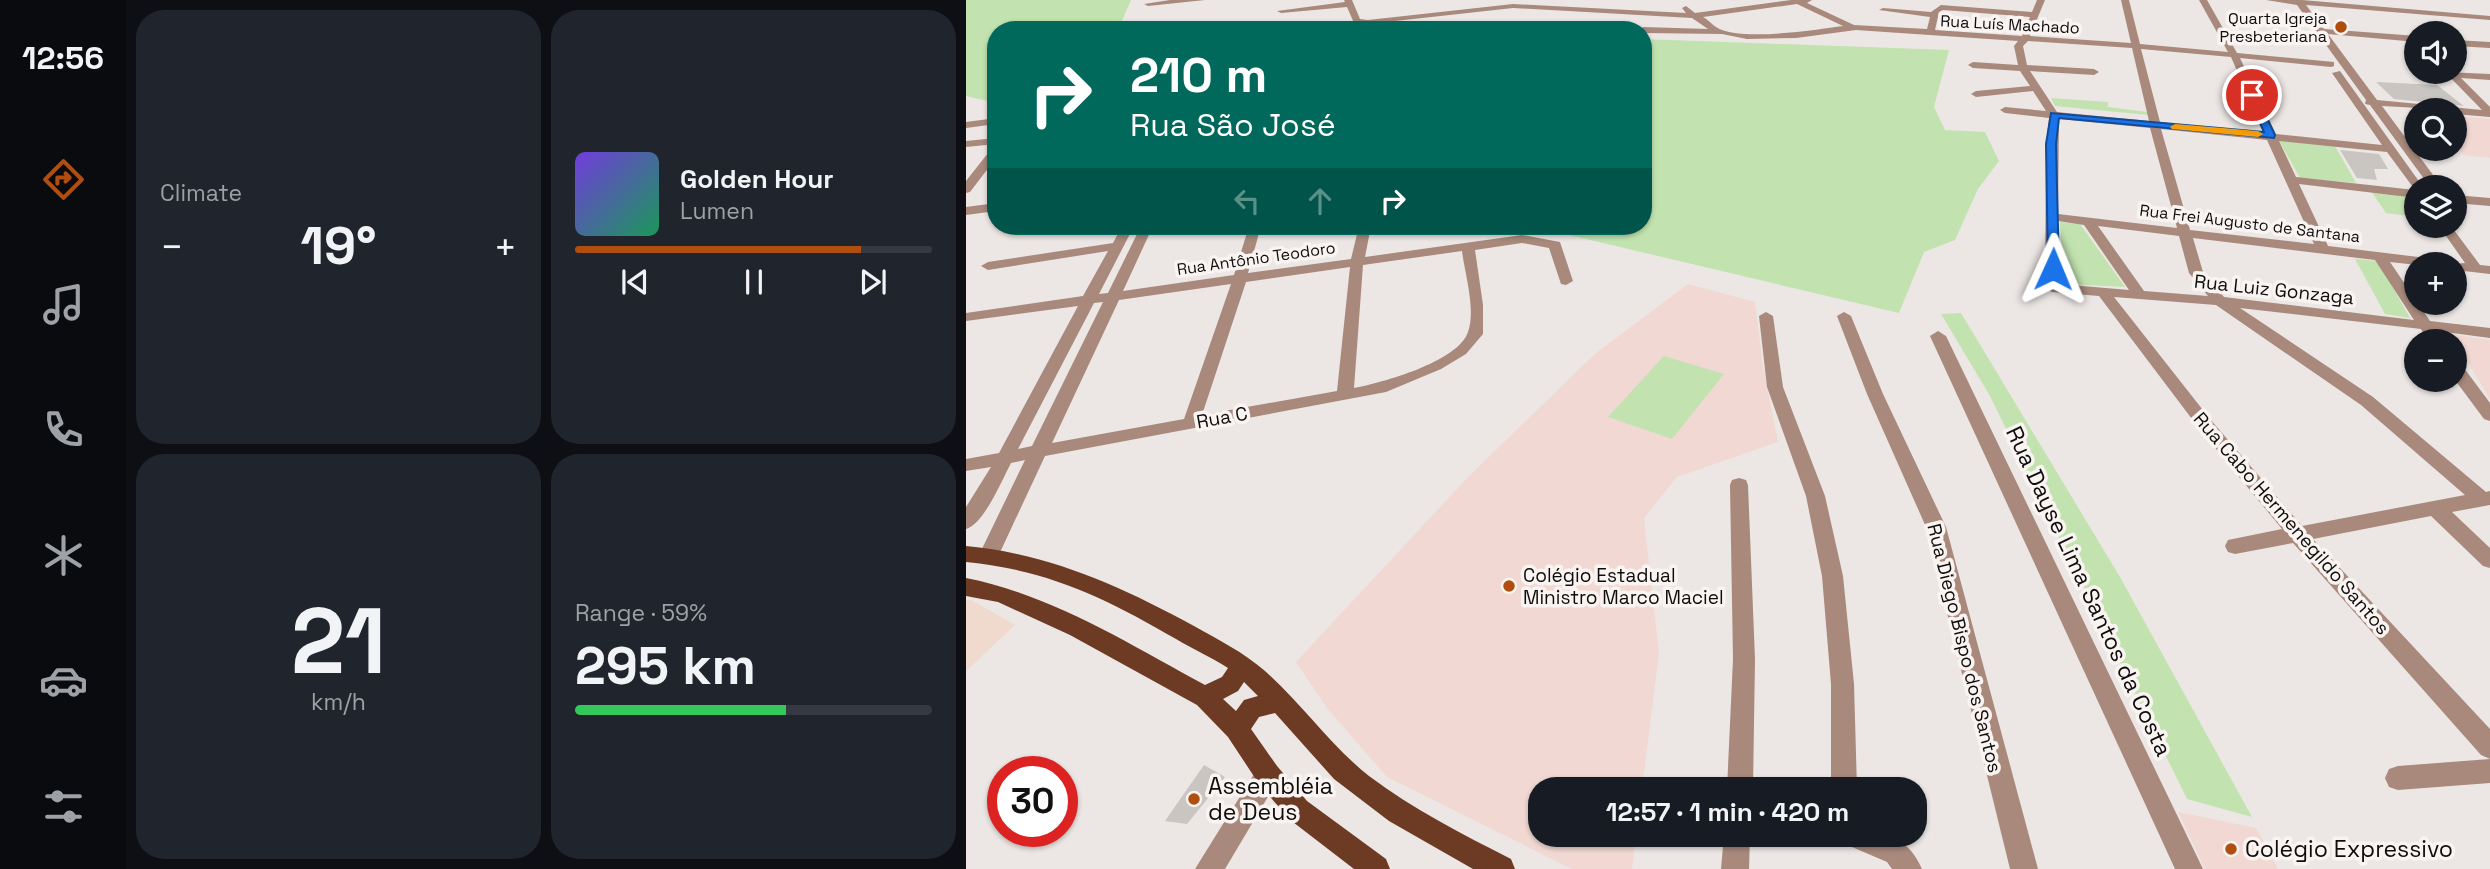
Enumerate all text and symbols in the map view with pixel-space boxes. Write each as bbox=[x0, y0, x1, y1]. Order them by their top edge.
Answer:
place label: Quarta Igreja Presbeteriana bbox=[2220, 8, 2327, 47]
street label: Rua Luís Machado bbox=[1940, 10, 2080, 39]
marker: Quarta Igreja Presbeteriana bbox=[2333, 19, 2349, 35]
map controls bbox=[2404, 21, 2467, 392]
button: sound bbox=[2404, 21, 2467, 84]
text: 12:56 bbox=[22, 38, 104, 78]
text: 210 m bbox=[1130, 44, 1267, 106]
icon: right bbox=[1015, 49, 1106, 140]
pin bbox=[2222, 65, 2282, 125]
icon: arrive bbox=[2233, 76, 2271, 114]
button: search bbox=[2404, 98, 2467, 161]
text: Rua São José bbox=[1130, 105, 1336, 145]
icon: directions bbox=[39, 155, 88, 204]
text: Golden Hour bbox=[680, 162, 834, 196]
button: layers bbox=[2404, 175, 2467, 238]
text: Climate bbox=[160, 178, 242, 208]
icon: left bbox=[1228, 182, 1266, 220]
icon: ahead bbox=[1301, 182, 1339, 220]
icon: right bbox=[1374, 182, 1412, 220]
text: Lumen bbox=[680, 196, 754, 226]
street label: Rua Frei Augusto de Santana bbox=[2138, 200, 2361, 247]
text: 19° bbox=[300, 213, 377, 279]
text: − bbox=[160, 223, 184, 271]
text: + bbox=[493, 223, 517, 271]
position arrow bbox=[2016, 232, 2090, 306]
street label: Rua Antônio Teodoro bbox=[1175, 237, 1337, 280]
button: + bbox=[2404, 252, 2467, 315]
icon: previous bbox=[616, 263, 654, 301]
icon: pause bbox=[735, 263, 773, 301]
icon: next bbox=[854, 263, 892, 301]
street label: Rua Luiz Gonzaga bbox=[2193, 269, 2355, 310]
icon: music bbox=[39, 280, 88, 329]
button: − bbox=[2404, 329, 2467, 392]
street label: Rua C bbox=[1194, 401, 1250, 434]
icon: phone bbox=[39, 405, 88, 454]
street label: Rua Cabo Hermenegildo Santos bbox=[2188, 407, 2395, 640]
street label: Rua Dayse Lima Santos da Costa bbox=[1999, 421, 2179, 761]
street label: Rua Diego Bispo dos Santos bbox=[1921, 521, 2008, 775]
icon: climate bbox=[39, 531, 88, 580]
place label: Colégio Estadual Ministro Marco Maciel bbox=[1523, 563, 1724, 610]
marker: Colégio Estadual Ministro Marco Maciel bbox=[1501, 578, 1517, 594]
text: 21 bbox=[291, 583, 386, 700]
text: Range · 59% bbox=[575, 598, 707, 628]
text: 295 km bbox=[575, 633, 756, 699]
icon: car bbox=[39, 656, 88, 705]
text: km/h bbox=[311, 687, 366, 717]
speed limit sign: 30 bbox=[987, 756, 1078, 847]
place label: Assembléia de Deus bbox=[1208, 771, 1333, 827]
icon: filters bbox=[39, 782, 88, 831]
marker: Assembléia de Deus bbox=[1186, 791, 1202, 807]
text: 12:57 · 1 min · 420 m bbox=[1606, 795, 1849, 829]
place label: Colégio Expressivo bbox=[2245, 834, 2453, 864]
marker: Colégio Expressivo bbox=[2223, 841, 2239, 857]

